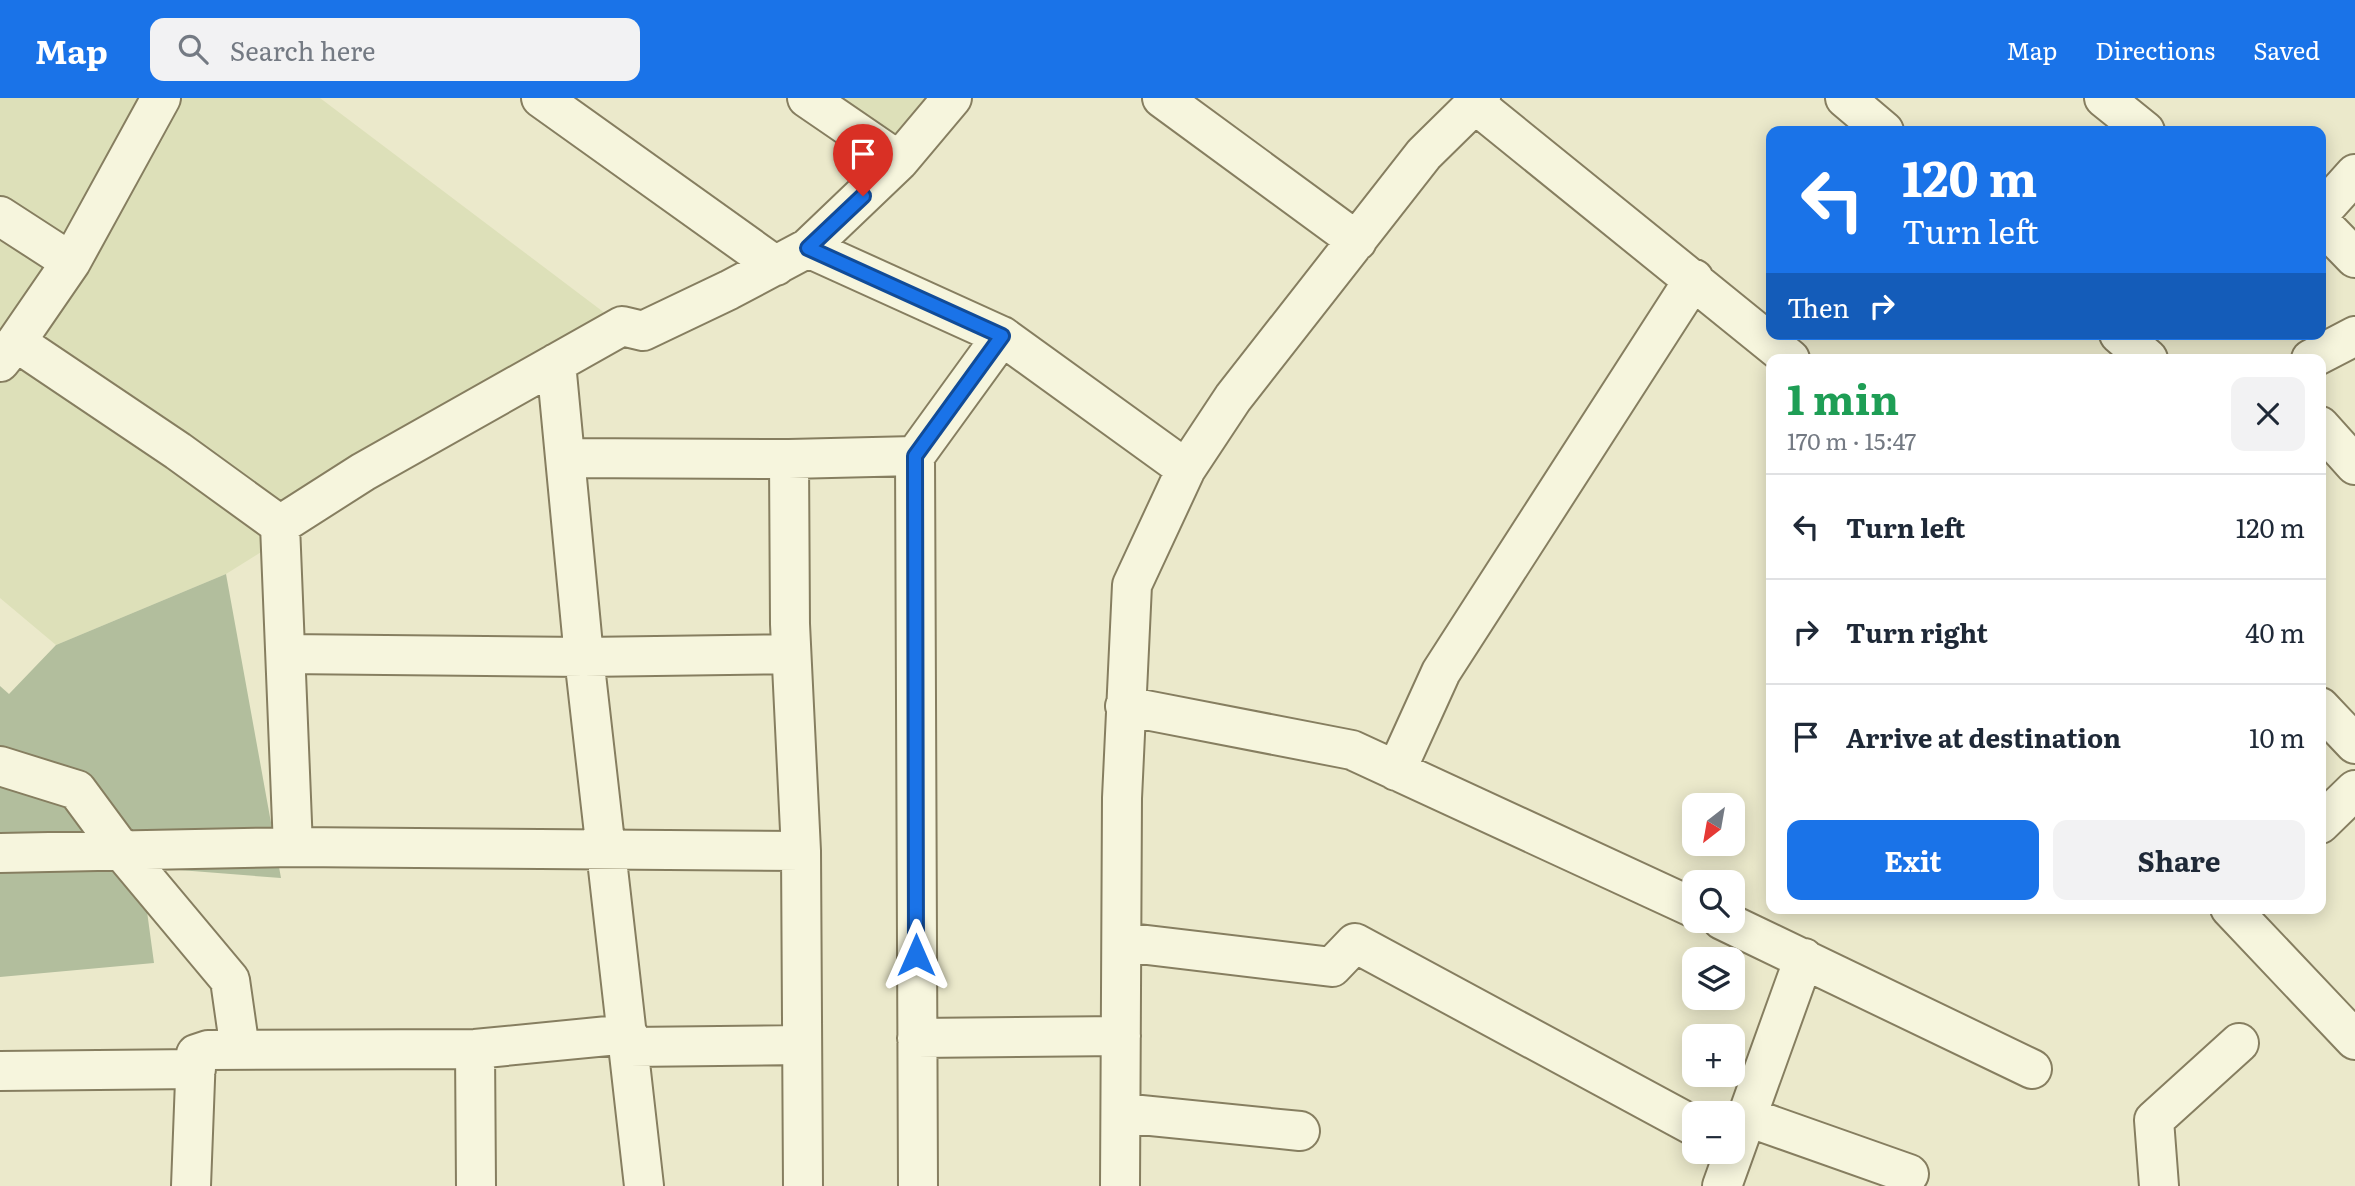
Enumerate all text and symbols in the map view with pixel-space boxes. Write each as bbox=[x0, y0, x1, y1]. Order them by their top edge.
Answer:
search box bbox=[150, 18, 640, 81]
text: Map bbox=[35, 25, 108, 74]
icon: search bbox=[174, 30, 212, 68]
text: Search here bbox=[230, 30, 376, 69]
text: Map bbox=[2006, 32, 2057, 67]
text: Directions bbox=[2095, 32, 2215, 67]
text: Saved bbox=[2253, 32, 2320, 67]
pin bbox=[833, 124, 893, 196]
icon: arrive bbox=[844, 135, 882, 173]
text: 120 m bbox=[1902, 139, 2037, 212]
icon: left bbox=[1787, 154, 1878, 245]
text: Turn left bbox=[1902, 206, 2039, 254]
text: Then bbox=[1787, 287, 1849, 326]
icon: right bbox=[1863, 287, 1901, 325]
text: 1 min bbox=[1787, 366, 1899, 428]
button: close bbox=[2231, 377, 2305, 451]
text: 170 m · 15:47 bbox=[1787, 423, 1916, 457]
text: Turn left bbox=[1846, 507, 1965, 546]
text: 120 m bbox=[2236, 507, 2305, 546]
icon: left bbox=[1787, 508, 1825, 546]
text: Turn right bbox=[1846, 612, 1988, 651]
text: 40 m bbox=[2245, 612, 2305, 651]
icon: right bbox=[1787, 613, 1825, 651]
text: Arrive at destination bbox=[1846, 717, 2121, 756]
text: 10 m bbox=[2249, 717, 2305, 756]
icon: arrive bbox=[1787, 718, 1825, 756]
north arrow bbox=[1682, 793, 1745, 856]
map controls bbox=[1682, 793, 1745, 1164]
button: Exit bbox=[1787, 820, 2039, 900]
button: Share bbox=[2053, 820, 2305, 900]
button: search bbox=[1682, 870, 1745, 933]
position arrow bbox=[879, 918, 953, 992]
button: layers bbox=[1682, 947, 1745, 1010]
button: + bbox=[1682, 1024, 1745, 1087]
button: − bbox=[1682, 1101, 1745, 1164]

